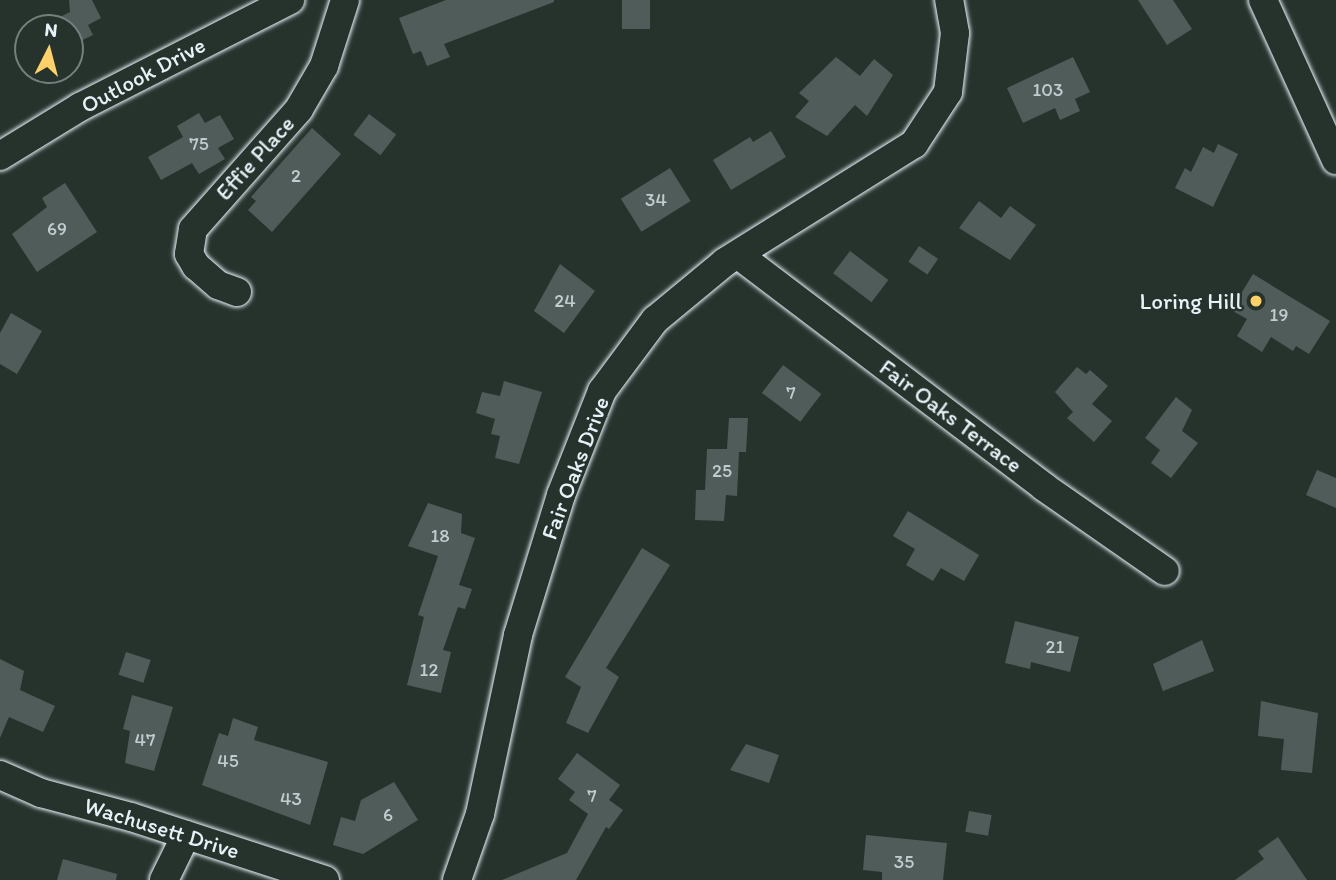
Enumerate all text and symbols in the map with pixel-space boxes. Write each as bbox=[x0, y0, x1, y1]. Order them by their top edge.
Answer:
north arrow bbox=[14, 14, 84, 84]
text: N bbox=[43, 17, 59, 42]
street label: Outlook Drive bbox=[76, 31, 210, 119]
house number: 103 bbox=[1033, 79, 1063, 101]
street label: Effie Place bbox=[210, 110, 300, 206]
house number: 75 bbox=[189, 133, 209, 155]
house number: 2 bbox=[291, 165, 301, 187]
house number: 34 bbox=[645, 189, 667, 211]
house number: 69 bbox=[47, 218, 67, 240]
place label: Loring Hill bbox=[1140, 287, 1242, 315]
house number: 24 bbox=[554, 290, 576, 312]
marker: Loring Hill bbox=[1248, 293, 1264, 309]
house number: 19 bbox=[1270, 304, 1288, 326]
street label: Fair Oaks Terrace bbox=[874, 353, 1028, 479]
house number: 7 bbox=[786, 382, 796, 404]
street label: Fair Oaks Drive bbox=[535, 393, 615, 543]
house number: 25 bbox=[712, 460, 732, 482]
house number: 18 bbox=[430, 525, 450, 547]
house number: 21 bbox=[1046, 636, 1064, 658]
house number: 12 bbox=[420, 659, 438, 681]
house number: 47 bbox=[135, 729, 155, 751]
house number: 45 bbox=[217, 750, 239, 772]
house number: 7 bbox=[587, 785, 597, 807]
house number: 43 bbox=[280, 788, 302, 810]
street label: Wachusett Drive bbox=[81, 791, 243, 865]
house number: 6 bbox=[383, 804, 393, 826]
house number: 35 bbox=[894, 851, 914, 873]

